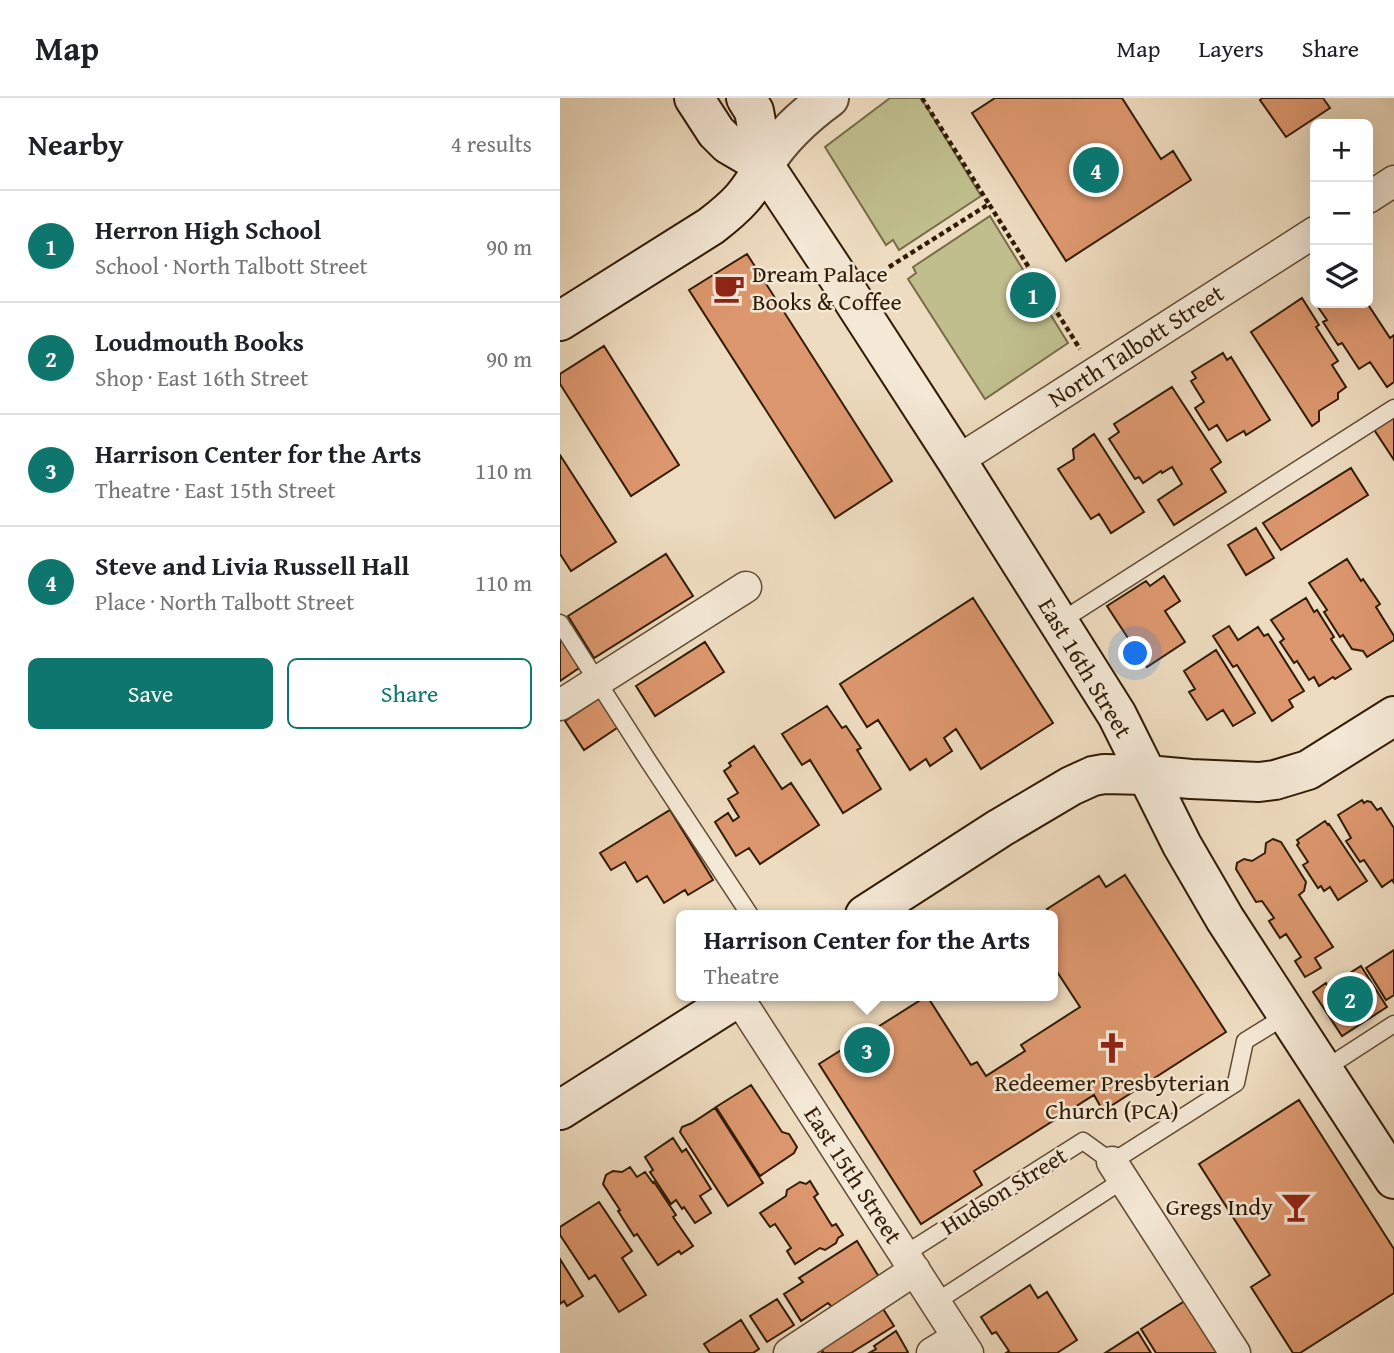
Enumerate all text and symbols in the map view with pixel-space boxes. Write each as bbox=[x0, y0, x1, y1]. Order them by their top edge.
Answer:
text: Map bbox=[35, 24, 99, 72]
text: Map bbox=[1117, 31, 1160, 66]
text: Layers bbox=[1198, 31, 1264, 66]
text: Share bbox=[1302, 31, 1359, 66]
map controls bbox=[1310, 119, 1373, 308]
button: + bbox=[1310, 119, 1373, 182]
text: Nearby bbox=[28, 122, 124, 166]
text: 4 results bbox=[451, 127, 532, 160]
pin: 4 bbox=[1073, 144, 1119, 196]
button: − bbox=[1310, 182, 1373, 245]
text: Herron High School bbox=[95, 210, 321, 249]
text: 1 bbox=[45, 230, 57, 263]
text: 90 m bbox=[486, 230, 532, 263]
button: layers bbox=[1310, 245, 1373, 308]
text: School · North Talbott Street bbox=[95, 249, 368, 282]
place label: Dream Palace Books & Coffee bbox=[752, 256, 902, 319]
pin: 1 bbox=[1010, 269, 1056, 321]
cafe icon: Dream Palace Books & Coffee bbox=[712, 271, 746, 305]
street label: North Talbott Street bbox=[1041, 275, 1231, 416]
text: Loudmouth Books bbox=[95, 322, 304, 361]
text: 2 bbox=[45, 342, 57, 375]
text: 90 m bbox=[486, 342, 532, 375]
text: Shop · East 16th Street bbox=[95, 361, 309, 394]
text: Harrison Center for the Arts bbox=[95, 434, 421, 473]
text: 3 bbox=[45, 454, 57, 487]
text: 110 m bbox=[475, 454, 532, 487]
text: Theatre · East 15th Street bbox=[95, 473, 336, 506]
text: Steve and Livia Russell Hall bbox=[95, 546, 409, 585]
text: 4 bbox=[45, 566, 57, 599]
text: 110 m bbox=[475, 566, 532, 599]
text: Place · North Talbott Street bbox=[95, 585, 354, 618]
street label: East 16th Street bbox=[1030, 591, 1141, 745]
your location bbox=[1118, 636, 1152, 670]
button: Save bbox=[28, 658, 273, 729]
button: Share bbox=[287, 658, 532, 729]
popup bbox=[676, 910, 1058, 1001]
text: Harrison Center for the Arts bbox=[704, 920, 1030, 959]
text: Theatre bbox=[704, 959, 779, 992]
pin: 2 bbox=[1327, 973, 1373, 1025]
pin: 3 bbox=[844, 1024, 890, 1076]
church icon: Redeemer Presbyterian Church (PCA) bbox=[1095, 1031, 1129, 1065]
place label: Redeemer Presbyterian Church (PCA) bbox=[994, 1065, 1230, 1128]
street label: East 15th Street bbox=[796, 1099, 911, 1251]
street label: Hudson Street bbox=[934, 1138, 1074, 1243]
place label: Gregs Indy bbox=[1166, 1189, 1273, 1224]
bar icon: Gregs Indy bbox=[1279, 1190, 1313, 1224]

